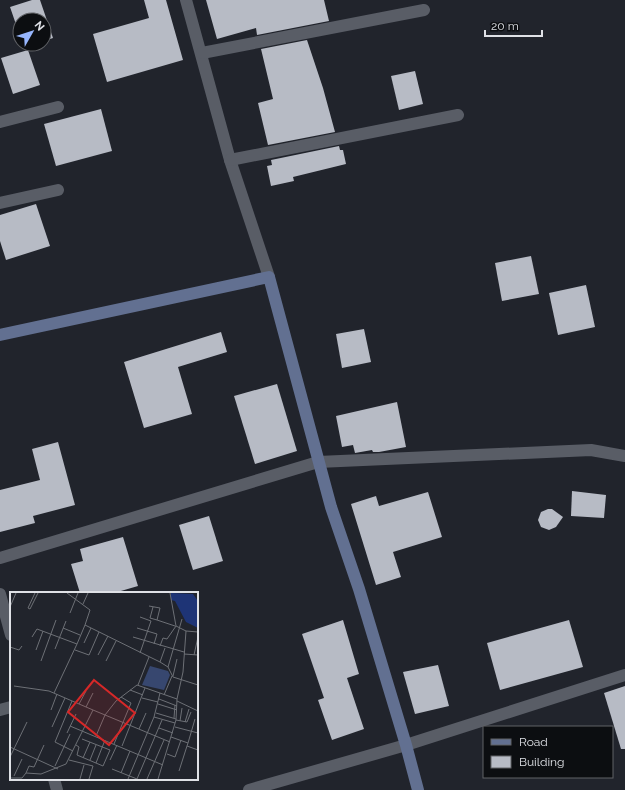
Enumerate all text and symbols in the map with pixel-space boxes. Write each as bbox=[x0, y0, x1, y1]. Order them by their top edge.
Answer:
north arrow bbox=[12, 12, 52, 52]
scale bar bbox=[485, 12, 542, 38]
text: N bbox=[32, 19, 47, 33]
text: 20 m bbox=[491, 19, 519, 33]
inset map bbox=[10, 592, 198, 780]
legend bbox=[483, 726, 613, 778]
text: Road bbox=[519, 735, 548, 749]
text: Building bbox=[519, 755, 565, 769]

